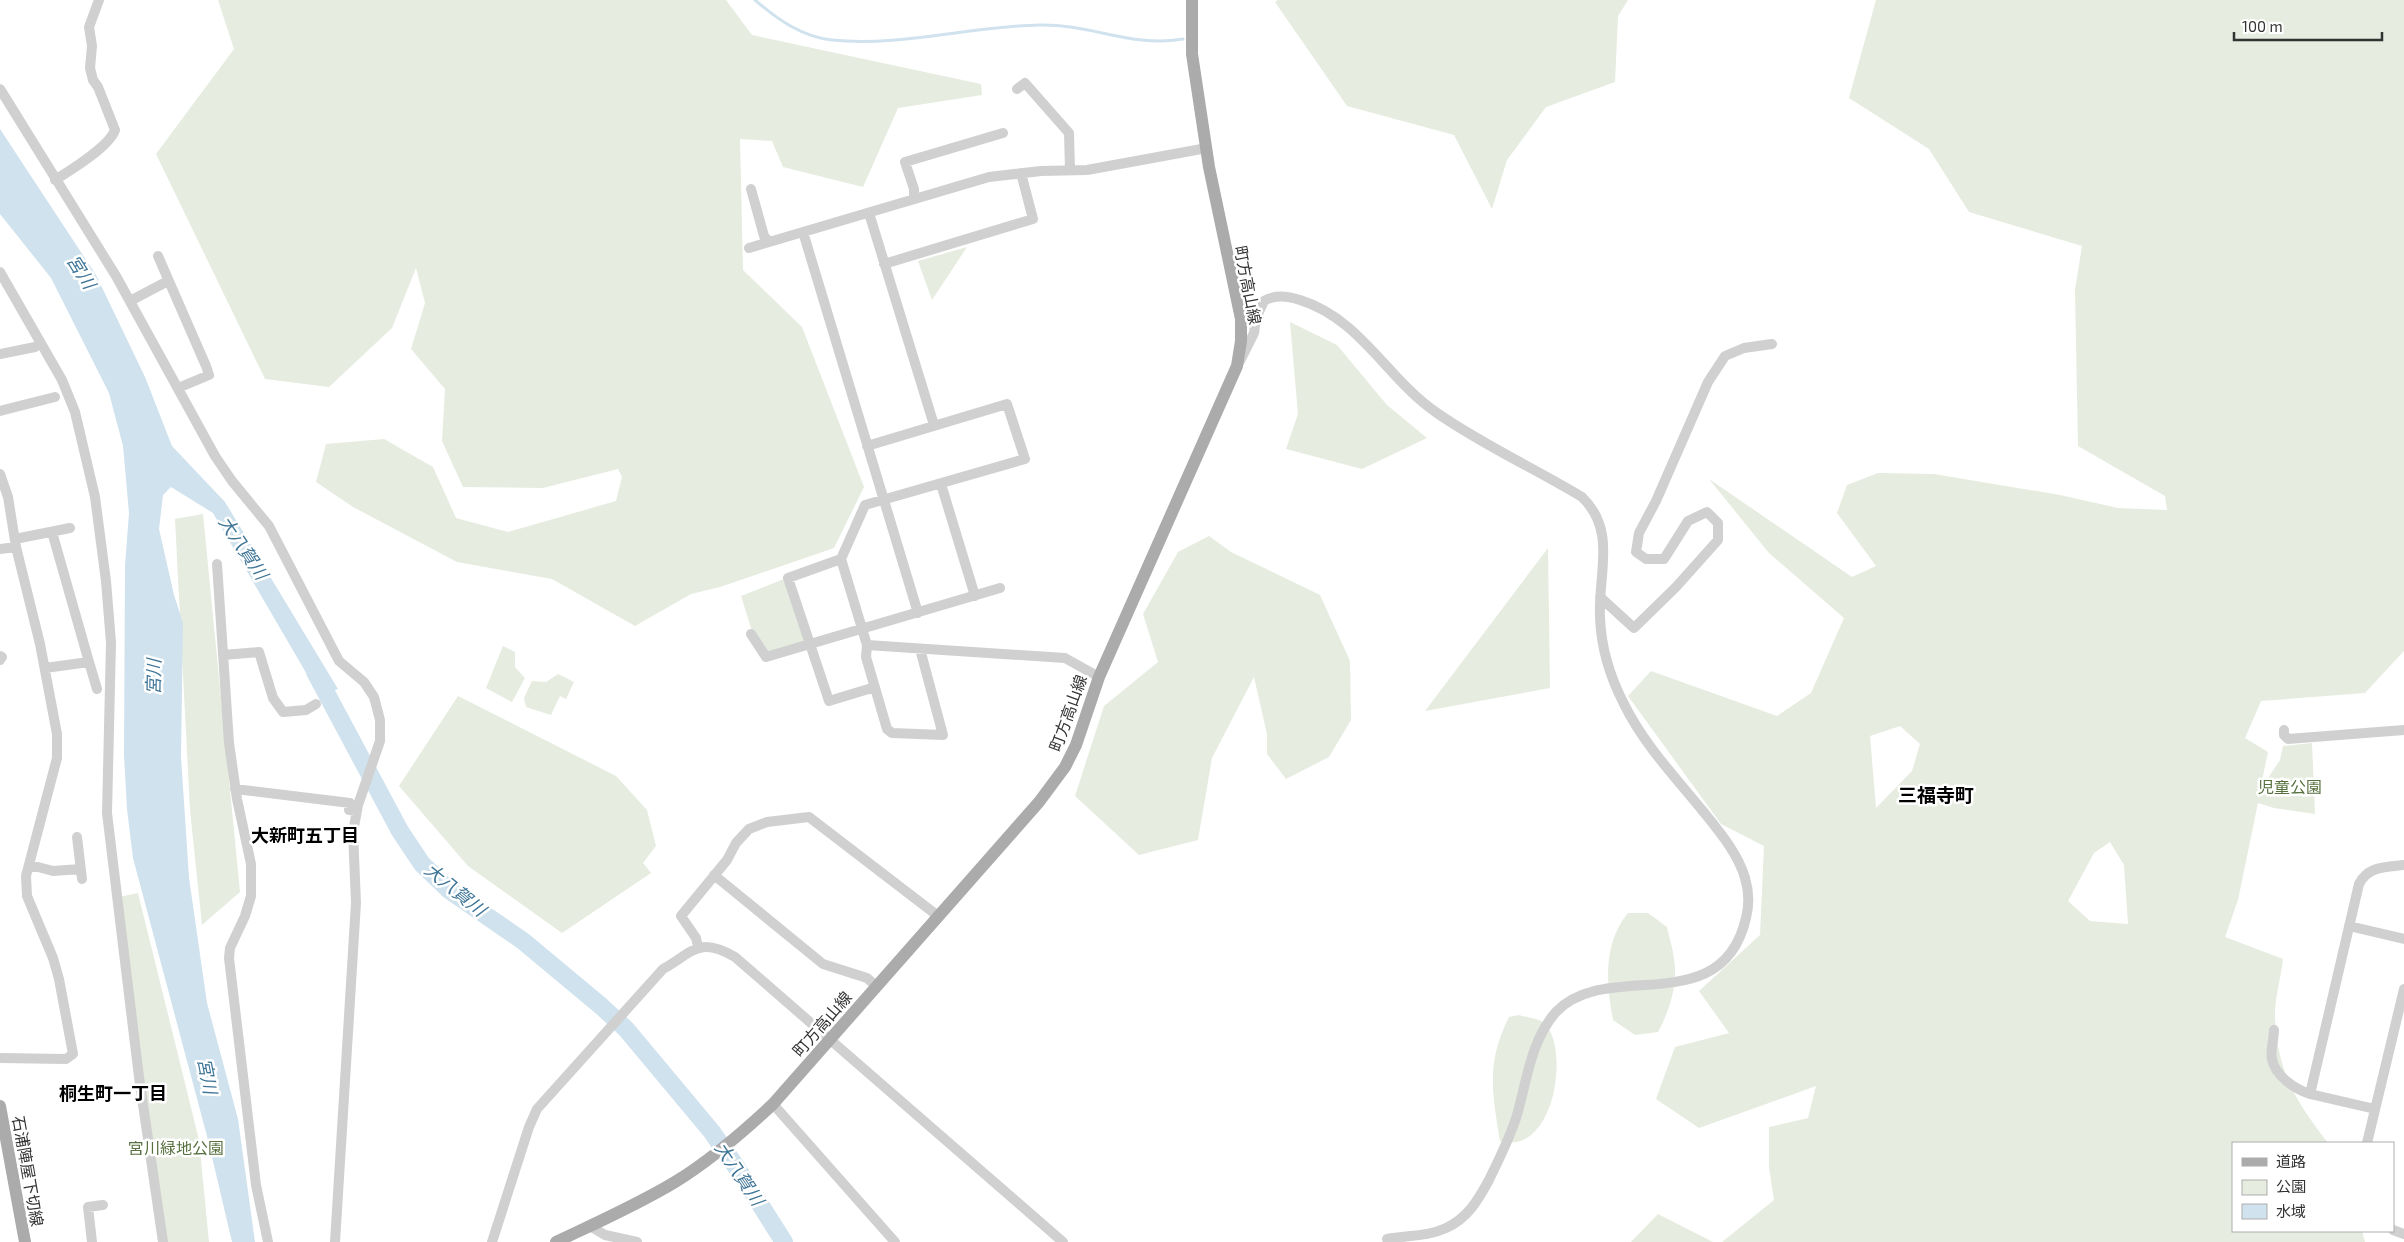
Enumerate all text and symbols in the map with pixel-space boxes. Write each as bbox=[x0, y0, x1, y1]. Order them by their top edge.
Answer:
scale bar bbox=[2234, 10, 2382, 42]
text: 100 m bbox=[2242, 17, 2283, 35]
street label: 町方高山線 bbox=[1232, 244, 1265, 326]
water label: 宮川 bbox=[63, 250, 102, 294]
water label: 大八賀川 bbox=[215, 511, 274, 585]
water label: 宮川 bbox=[142, 657, 164, 695]
street label: 町方高山線 bbox=[1045, 672, 1090, 754]
park label: 児童公園 bbox=[2258, 777, 2322, 796]
district label: 三福寺町 bbox=[1898, 783, 1974, 806]
district label: 大新町五丁目 bbox=[251, 824, 359, 846]
water label: 大八賀川 bbox=[421, 858, 492, 922]
street label: 町方高山線 bbox=[788, 987, 855, 1060]
water label: 宮川 bbox=[194, 1056, 223, 1098]
district label: 桐生町一丁目 bbox=[59, 1082, 167, 1104]
street label: 石浦陣屋下切線 bbox=[9, 1114, 48, 1228]
water label: 大八賀川 bbox=[711, 1137, 770, 1211]
park label: 宮川緑地公園 bbox=[128, 1138, 224, 1157]
legend bbox=[2232, 1142, 2394, 1232]
text: 道路 bbox=[2276, 1152, 2306, 1170]
text: 公園 bbox=[2276, 1177, 2306, 1195]
text: 水域 bbox=[2276, 1202, 2306, 1220]

